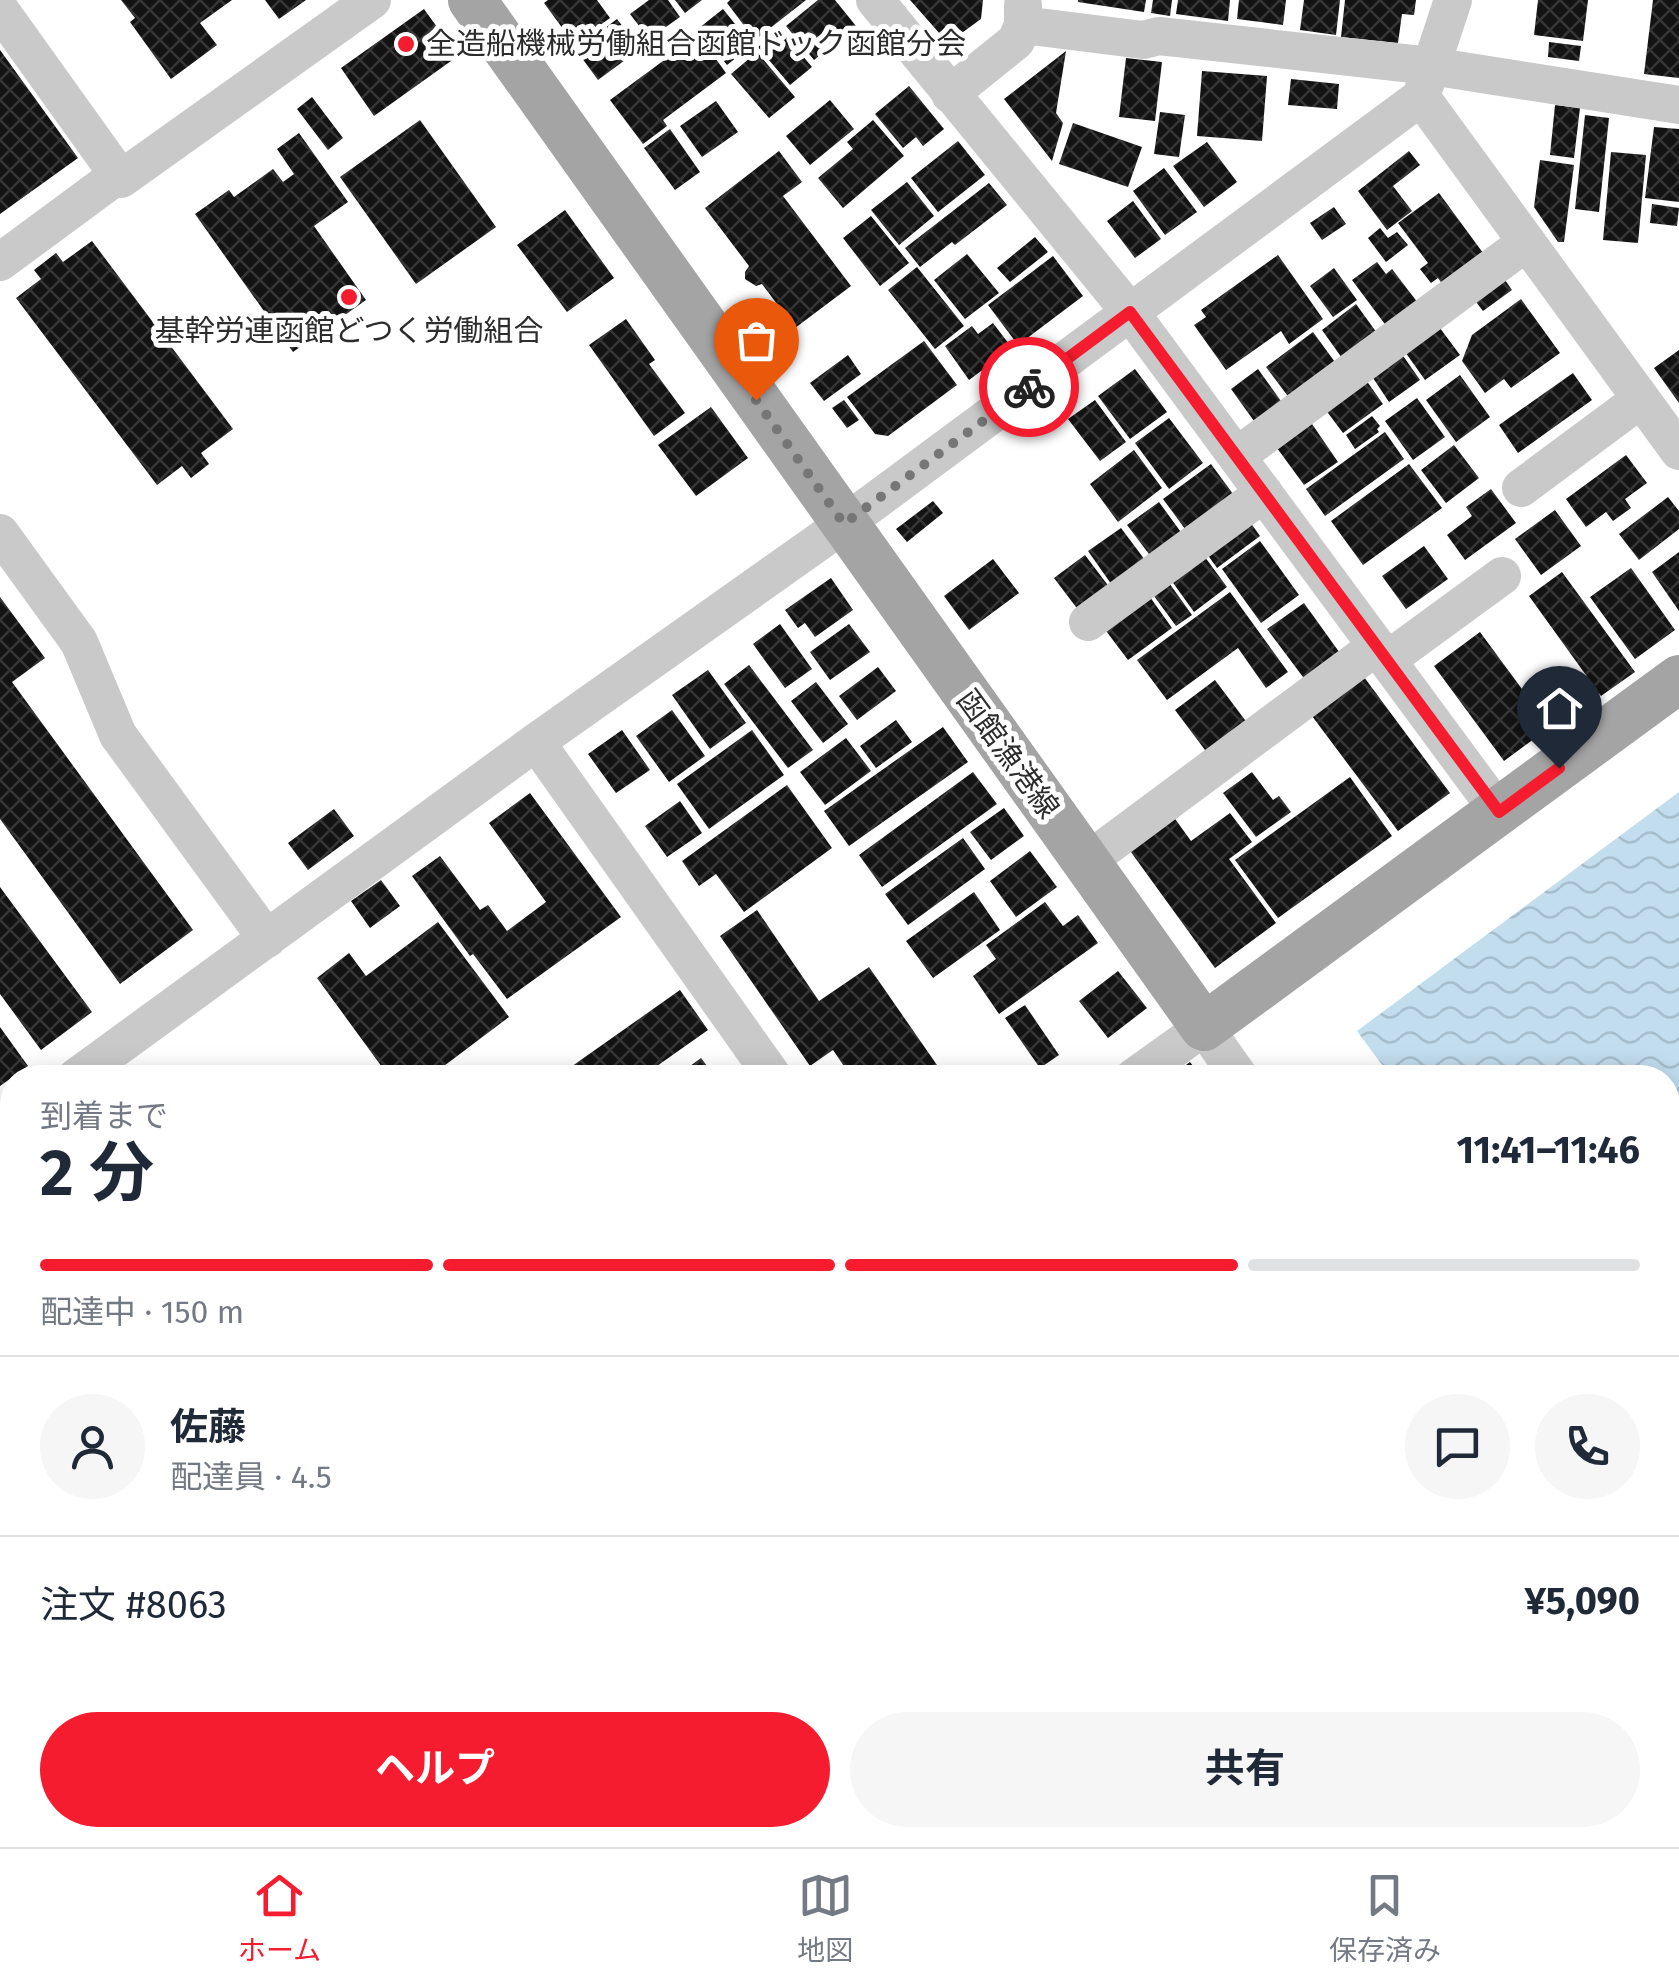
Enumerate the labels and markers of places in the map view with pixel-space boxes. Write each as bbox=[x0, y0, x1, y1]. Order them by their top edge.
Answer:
place label: 全造船機械労働組合函館ドック函館分会 bbox=[426, 26, 966, 62]
marker: 全造船機械労働組合函館ドック函館分会 bbox=[395, 33, 417, 55]
marker: 基幹労連函館どつく労働組合 bbox=[338, 286, 360, 308]
pin bbox=[714, 298, 799, 401]
place label: 基幹労連函館どつく労働組合 bbox=[154, 313, 544, 349]
pin bbox=[1517, 666, 1602, 769]

